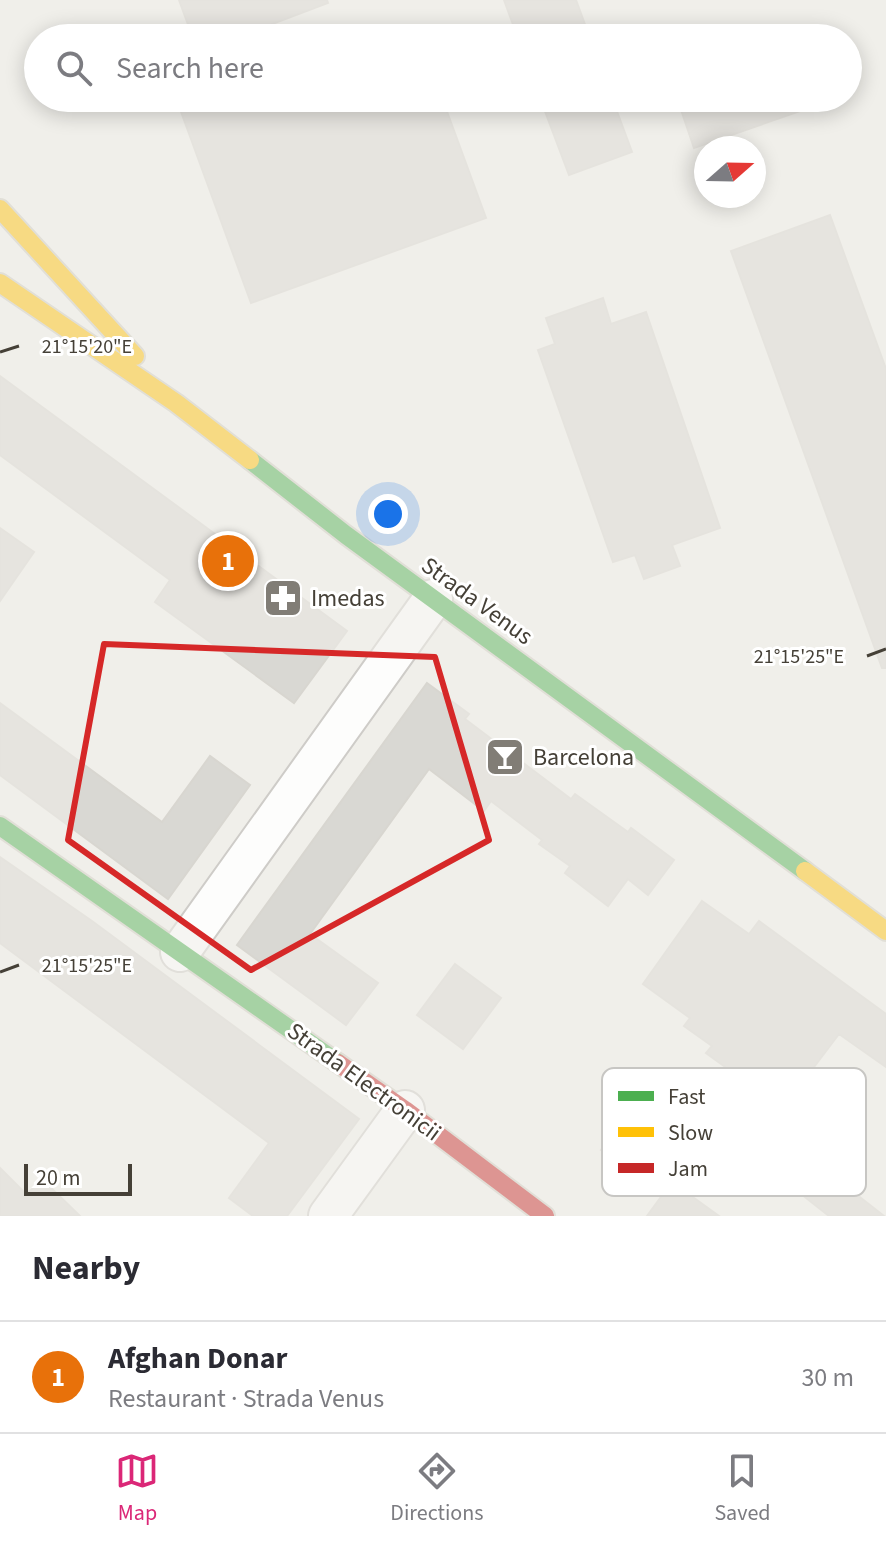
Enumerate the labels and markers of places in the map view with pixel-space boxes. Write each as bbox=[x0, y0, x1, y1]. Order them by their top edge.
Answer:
pin: 1 bbox=[202, 531, 254, 591]
pharmacy icon: Imedas bbox=[262, 577, 304, 619]
place label: Imedas bbox=[311, 581, 385, 616]
bar icon: Barcelona bbox=[484, 736, 526, 778]
place label: Barcelona bbox=[533, 740, 634, 775]

